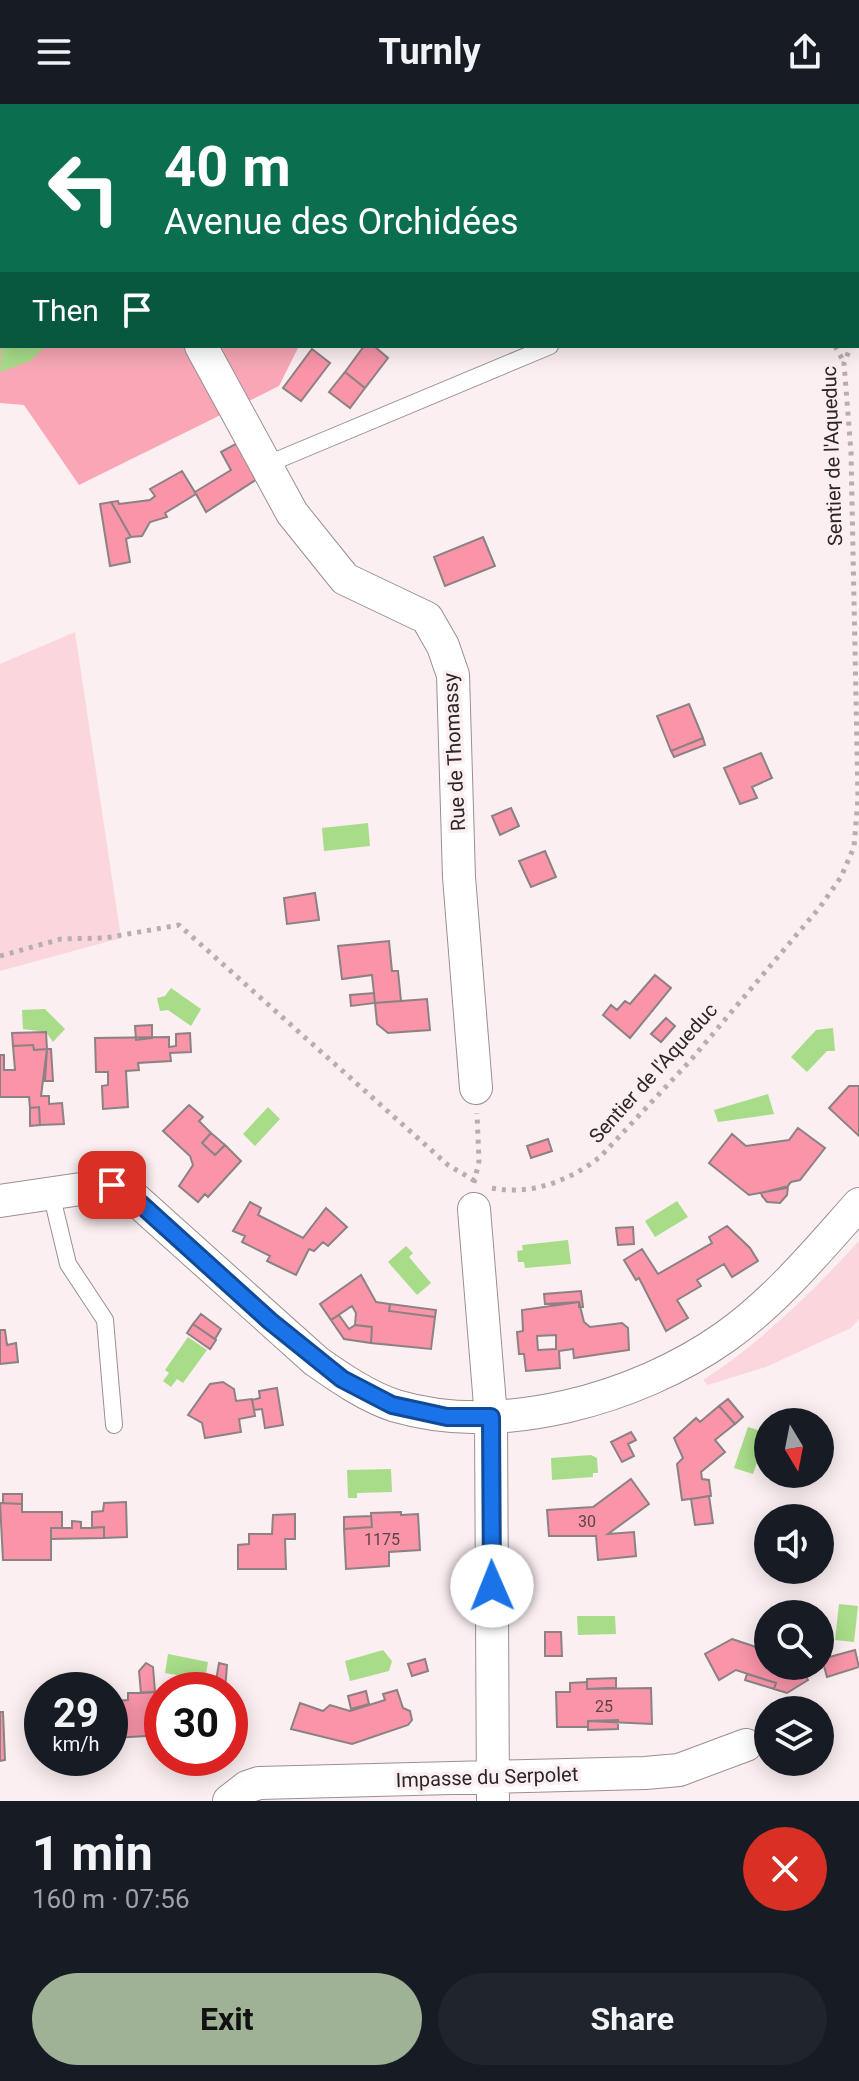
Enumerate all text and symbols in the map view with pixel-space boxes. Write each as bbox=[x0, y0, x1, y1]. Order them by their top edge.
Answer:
icon: menu bbox=[32, 30, 76, 74]
icon: share bbox=[783, 30, 827, 74]
text: Turnly bbox=[378, 31, 481, 73]
text: 40 m bbox=[164, 134, 291, 200]
icon: left bbox=[32, 136, 136, 240]
text: Avenue des Orchidées bbox=[164, 201, 519, 243]
icon: arrive bbox=[115, 288, 159, 332]
text: Then bbox=[32, 293, 99, 328]
street label: Sentier de l'Aqueduc bbox=[817, 366, 847, 546]
street label: Rue de Thomassy bbox=[438, 672, 470, 832]
street label: Sentier de l'Aqueduc bbox=[584, 998, 722, 1148]
pin bbox=[78, 1151, 146, 1219]
icon: arrive bbox=[90, 1163, 134, 1207]
north arrow bbox=[754, 1408, 834, 1488]
map controls bbox=[754, 1408, 834, 1776]
button: sound bbox=[754, 1504, 834, 1584]
house number: 30 bbox=[578, 1512, 596, 1531]
house number: 1175 bbox=[364, 1530, 400, 1549]
position arrow bbox=[450, 1544, 534, 1628]
button: search bbox=[754, 1600, 834, 1680]
speed limit sign: 30 bbox=[144, 1672, 248, 1776]
text: 29 bbox=[53, 1690, 99, 1737]
button: layers bbox=[754, 1696, 834, 1776]
house number: 25 bbox=[595, 1697, 613, 1716]
text: km/h bbox=[53, 1732, 99, 1756]
street label: Impasse du Serpolet bbox=[395, 1762, 579, 1792]
text: 1 min bbox=[32, 1825, 153, 1882]
button: close bbox=[743, 1827, 827, 1911]
text: 160 m · 07:56 bbox=[32, 1884, 190, 1914]
button: Exit bbox=[32, 1973, 422, 2065]
button: Share bbox=[438, 1973, 827, 2065]

